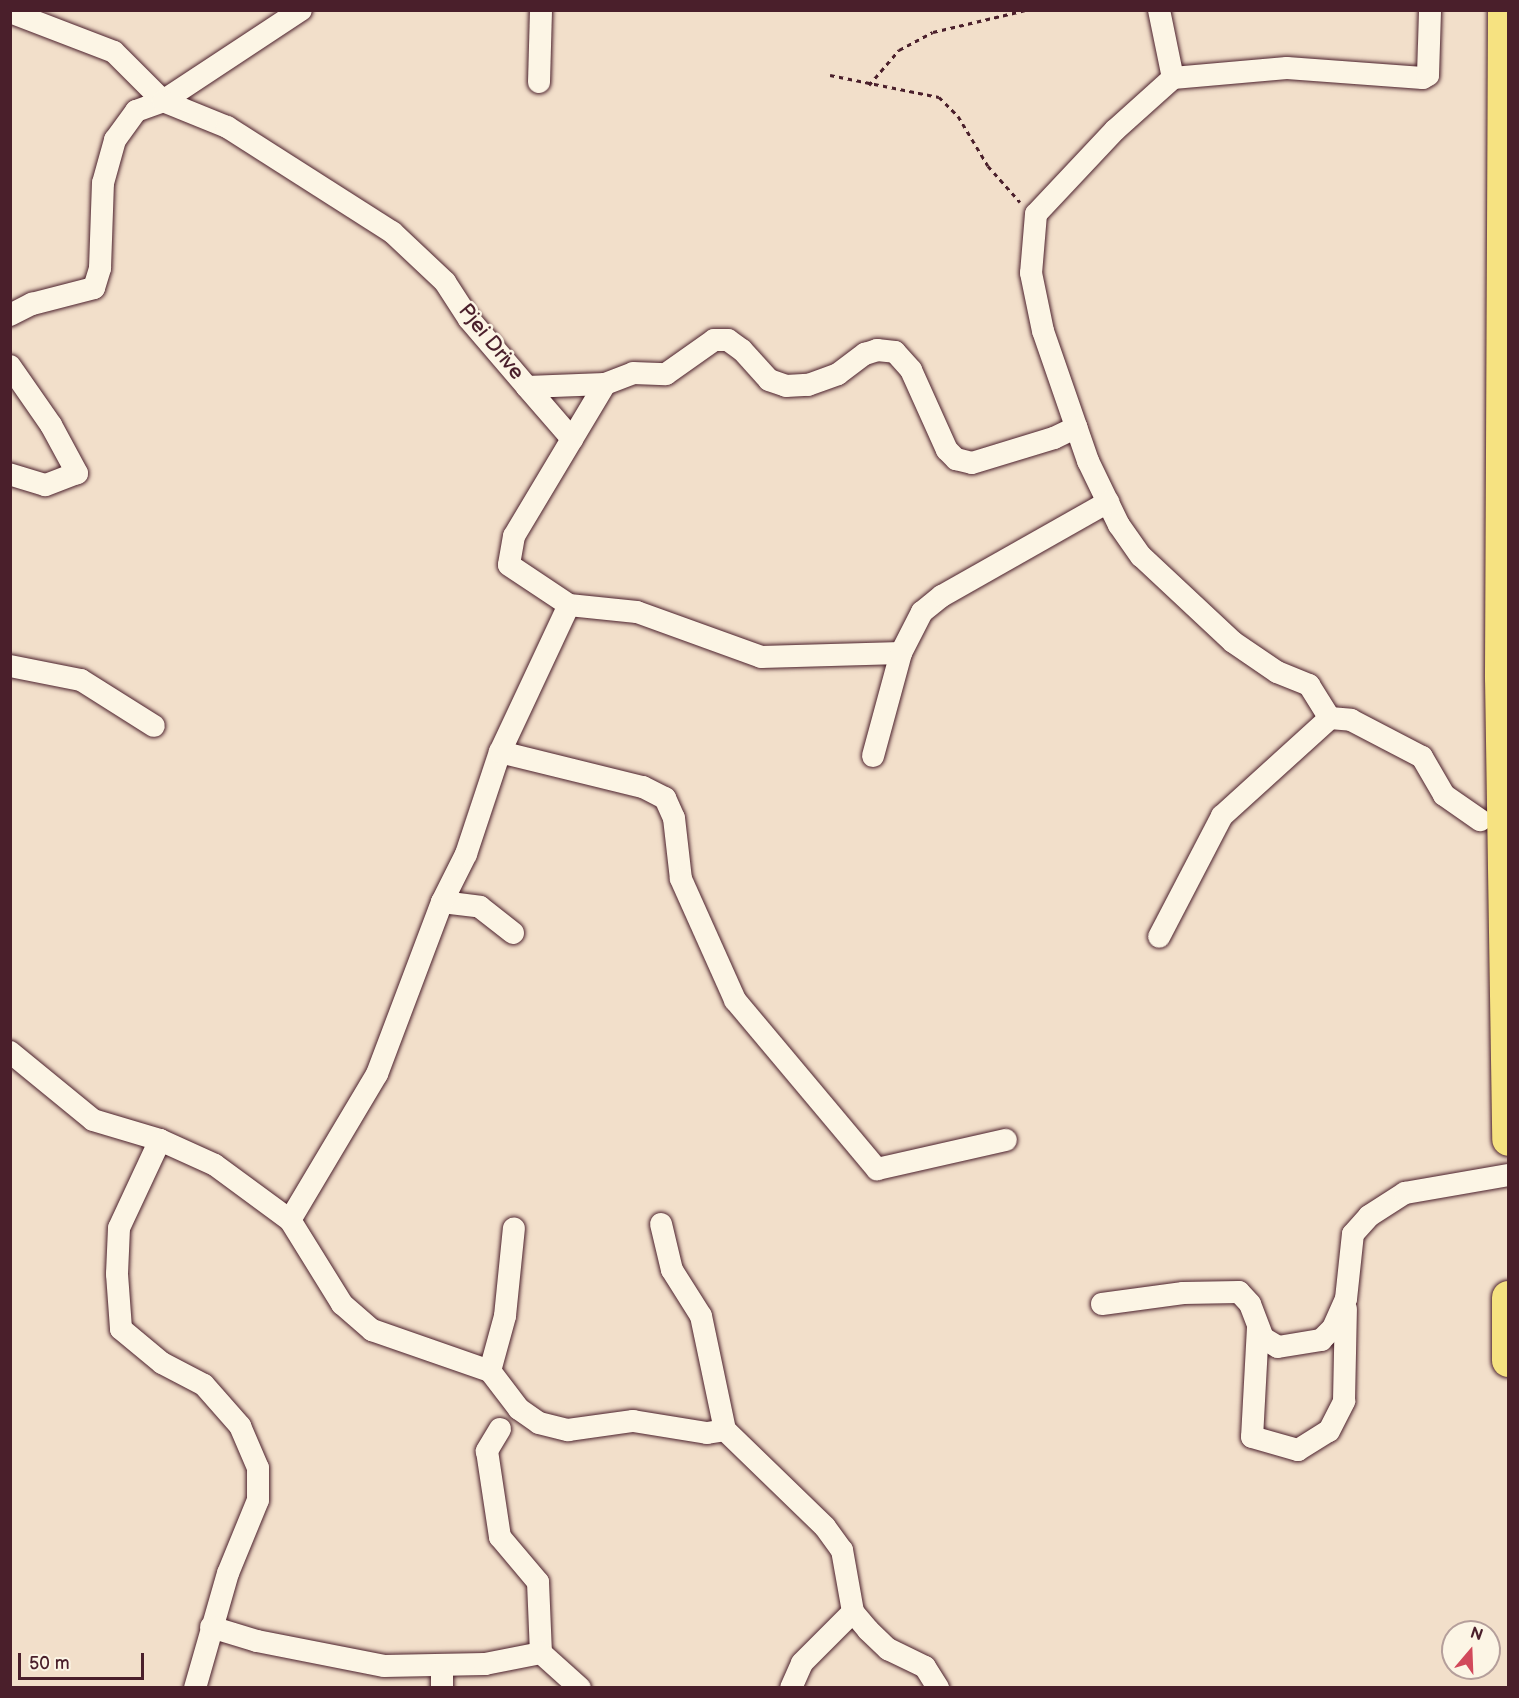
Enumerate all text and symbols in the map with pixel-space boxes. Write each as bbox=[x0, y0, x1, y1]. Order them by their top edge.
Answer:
street label: Pjei Drive bbox=[453, 299, 529, 385]
north arrow bbox=[1441, 1620, 1501, 1680]
text: N bbox=[1468, 1623, 1485, 1645]
scale bar bbox=[21, 1641, 147, 1679]
text: 50 m bbox=[29, 1653, 70, 1674]

